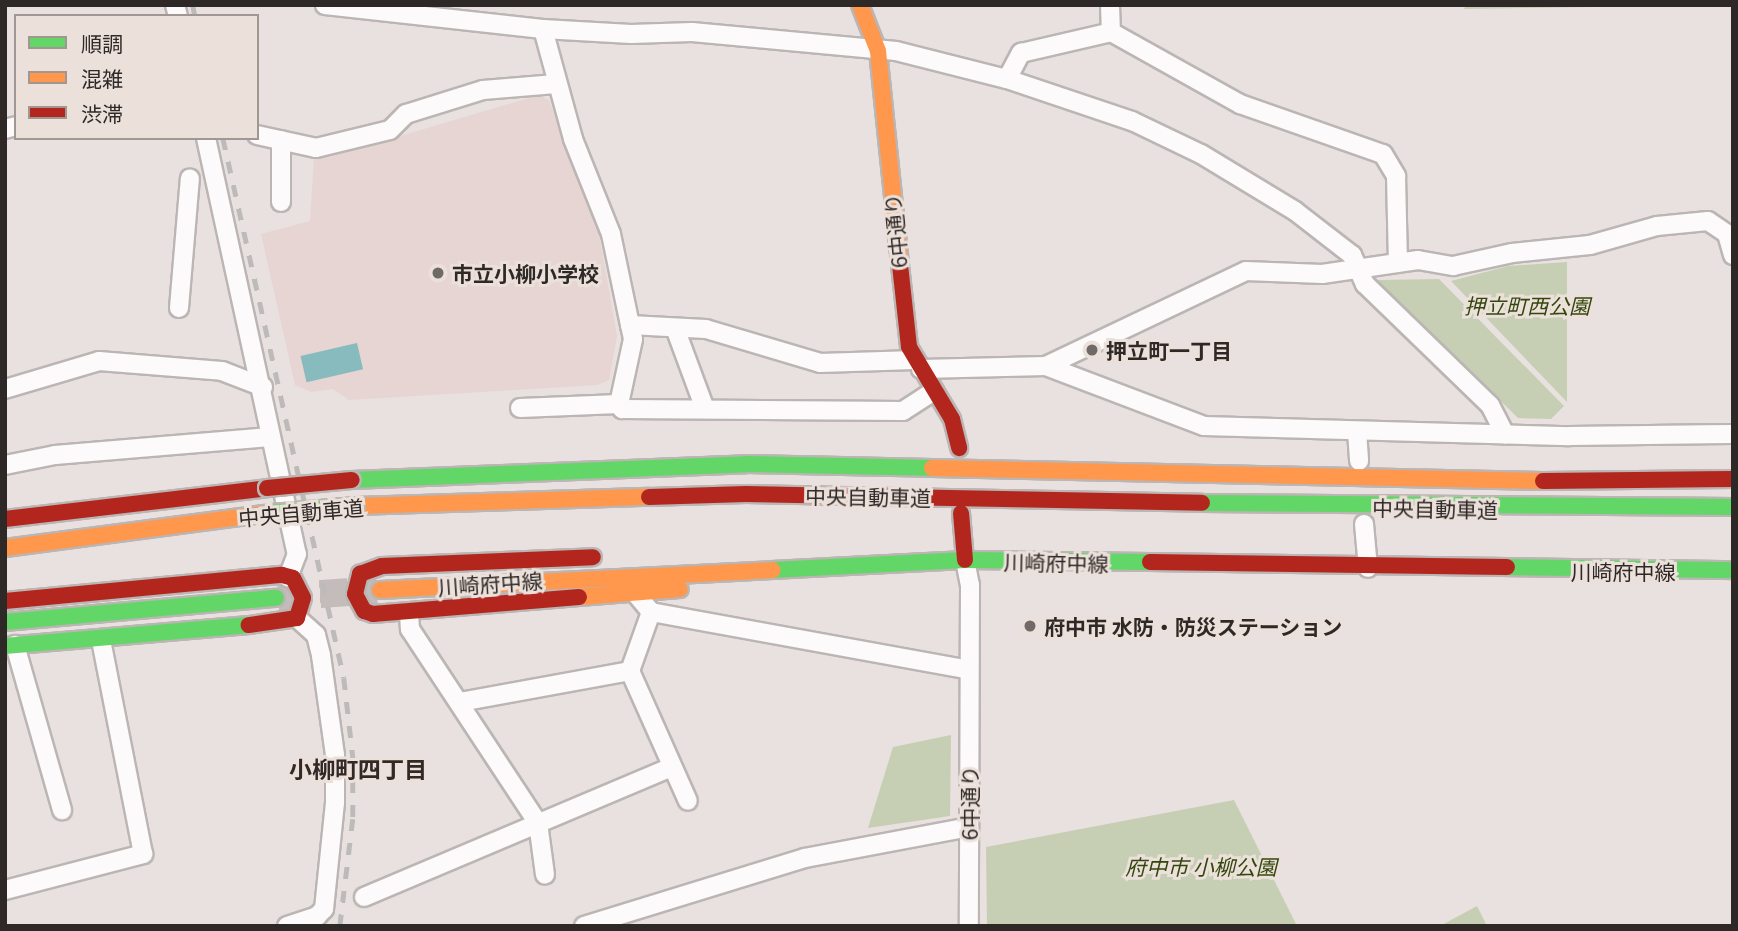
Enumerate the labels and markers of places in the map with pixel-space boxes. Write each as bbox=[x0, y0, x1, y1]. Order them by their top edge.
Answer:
place label: 市立小柳小学校 bbox=[452, 260, 599, 286]
marker: 市立小柳小学校 bbox=[430, 265, 446, 281]
place label: 押立町一丁目 bbox=[1106, 337, 1232, 363]
marker: 押立町一丁目 bbox=[1084, 342, 1100, 358]
place label: 府中市 水防・防災ステーション bbox=[1044, 613, 1343, 639]
marker: 府中市 水防・防災ステーション bbox=[1022, 618, 1038, 634]

